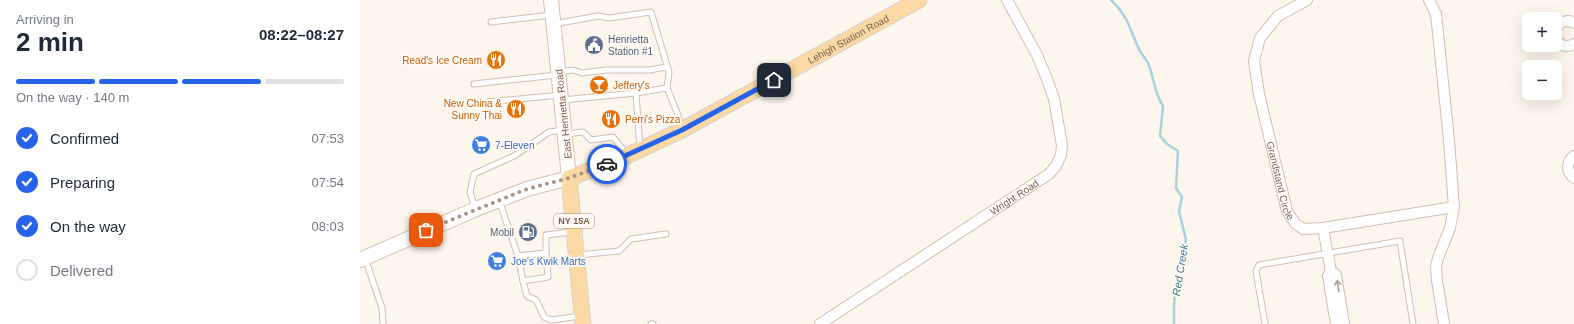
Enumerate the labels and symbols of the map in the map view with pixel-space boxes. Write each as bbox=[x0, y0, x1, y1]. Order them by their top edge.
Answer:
street label: Lehigh Station Road bbox=[806, 13, 891, 66]
public building icon: Henrietta Station #1 bbox=[583, 34, 605, 56]
place label: Henrietta Station #1 bbox=[608, 34, 653, 57]
restaurant icon: Read's Ice Cream bbox=[485, 49, 507, 71]
place label: Read's Ice Cream bbox=[402, 55, 482, 66]
pin bbox=[757, 63, 791, 97]
street label: East Henrietta Road bbox=[553, 69, 574, 159]
bar icon: Jeffery's bbox=[588, 74, 610, 96]
place label: Jeffery's bbox=[613, 80, 650, 91]
place label: New China & Sunny Thai bbox=[444, 98, 502, 121]
restaurant icon: New China & Sunny Thai bbox=[505, 98, 527, 120]
restaurant icon: Perri's Pizza bbox=[600, 108, 622, 130]
place label: Perri's Pizza bbox=[625, 114, 681, 125]
supermarket icon: 7-Eleven bbox=[470, 134, 492, 156]
place label: 7-Eleven bbox=[495, 140, 534, 151]
street label: Grandstand Circle bbox=[1265, 140, 1297, 222]
courier bbox=[587, 144, 627, 184]
street label: Wright Road bbox=[988, 178, 1041, 217]
pin bbox=[409, 213, 443, 247]
road number: NY 15A bbox=[554, 214, 594, 228]
fuel station icon: Mobil bbox=[517, 221, 539, 243]
place label: Mobil bbox=[490, 227, 514, 238]
water label: Red Creek bbox=[1170, 243, 1190, 297]
supermarket icon: Joe's Kwik Marts bbox=[486, 250, 508, 272]
place label: Joe's Kwik Marts bbox=[511, 256, 586, 267]
one-way arrow bbox=[1334, 279, 1342, 292]

